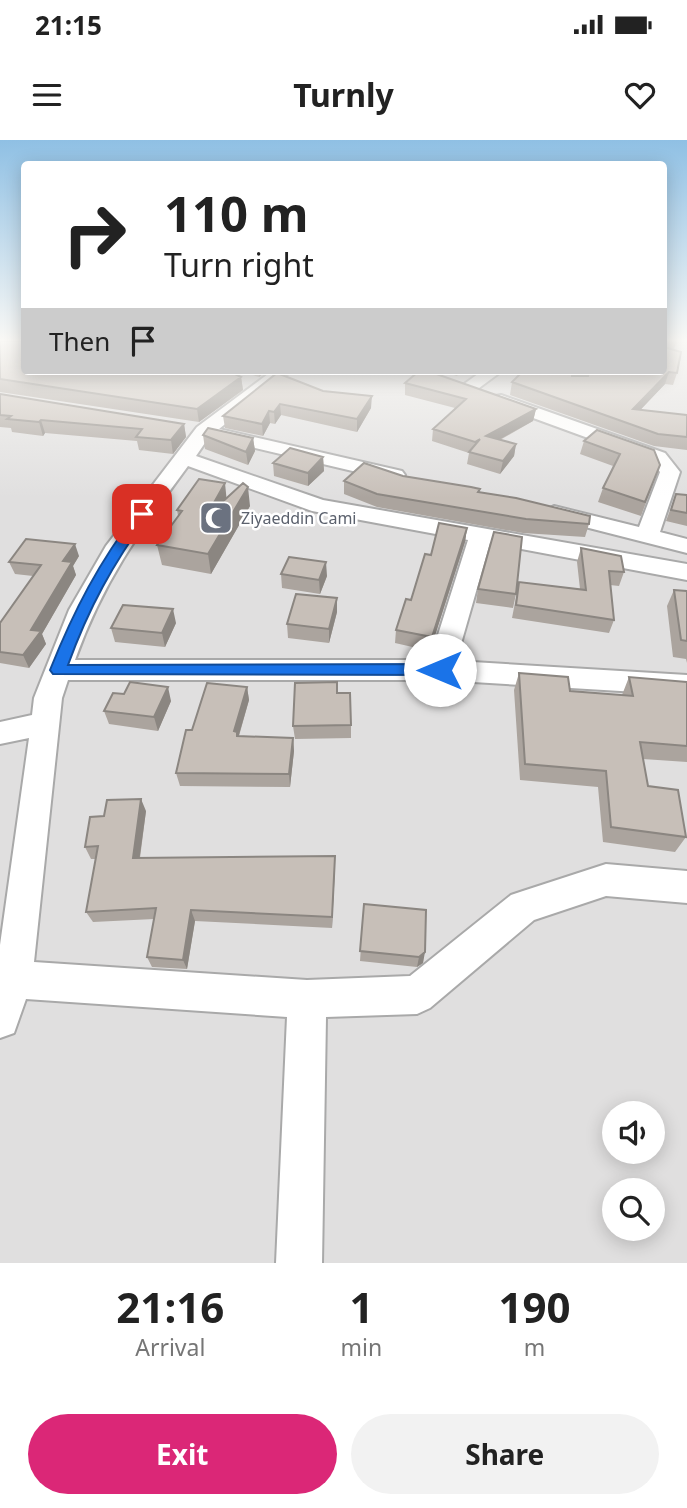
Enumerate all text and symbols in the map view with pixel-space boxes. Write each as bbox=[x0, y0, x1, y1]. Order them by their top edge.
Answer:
text: 21:15 bbox=[35, 7, 102, 43]
text: Turnly bbox=[293, 73, 394, 116]
icon: menu bbox=[28, 76, 66, 114]
icon: heart bbox=[621, 76, 659, 114]
text: 110 m bbox=[164, 180, 309, 246]
icon: right bbox=[49, 189, 140, 280]
text: Turn right bbox=[164, 243, 314, 286]
icon: arrive bbox=[124, 322, 162, 360]
text: Then bbox=[49, 323, 110, 359]
pin bbox=[112, 484, 172, 544]
icon: arrive bbox=[123, 495, 161, 533]
mosque icon: Ziyaeddin Cami bbox=[197, 499, 235, 537]
place label: Ziyaeddin Cami bbox=[241, 507, 356, 529]
position arrow bbox=[403, 633, 477, 707]
map controls bbox=[602, 1101, 665, 1241]
button: sound bbox=[602, 1101, 665, 1164]
button: search bbox=[602, 1178, 665, 1241]
text: 21:16 bbox=[116, 1278, 224, 1335]
text: 1 bbox=[349, 1278, 373, 1335]
text: 190 bbox=[499, 1278, 571, 1335]
text: Arrival bbox=[135, 1331, 205, 1363]
text: min bbox=[341, 1331, 382, 1363]
text: m bbox=[524, 1331, 545, 1363]
button: Exit bbox=[28, 1414, 337, 1494]
button: Share bbox=[351, 1414, 659, 1494]

